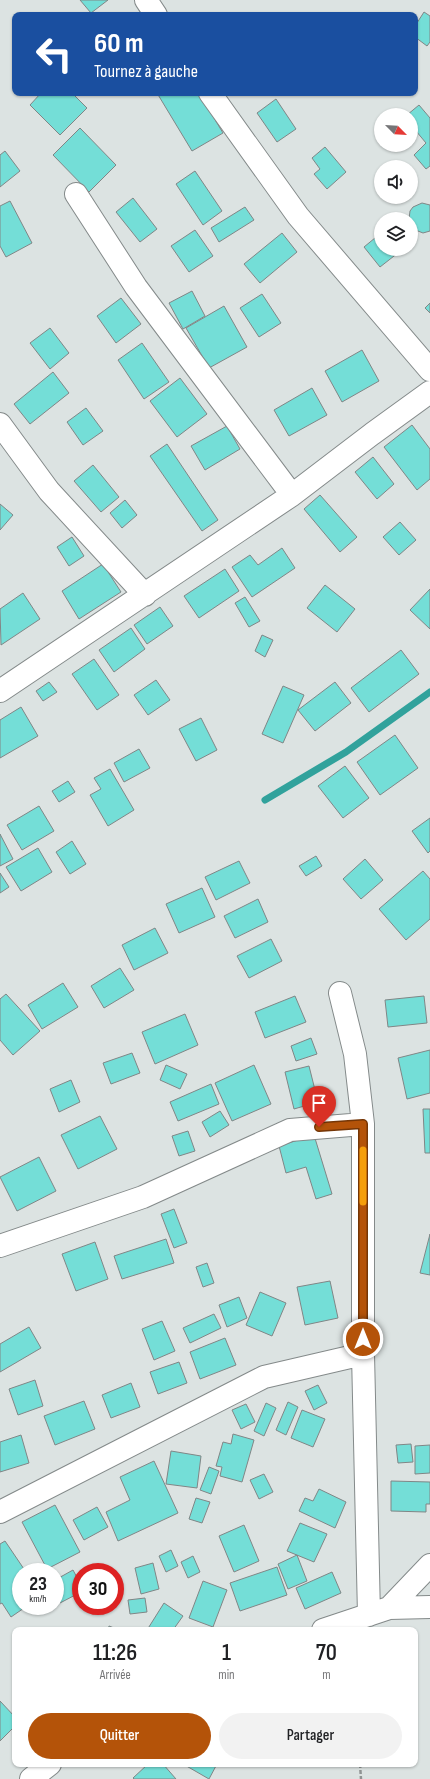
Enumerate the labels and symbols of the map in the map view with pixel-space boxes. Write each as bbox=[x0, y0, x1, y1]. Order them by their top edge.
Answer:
north arrow bbox=[374, 108, 418, 152]
pin bbox=[302, 1086, 336, 1127]
position arrow bbox=[342, 1318, 384, 1360]
speed limit sign: 30 bbox=[72, 1563, 124, 1615]

